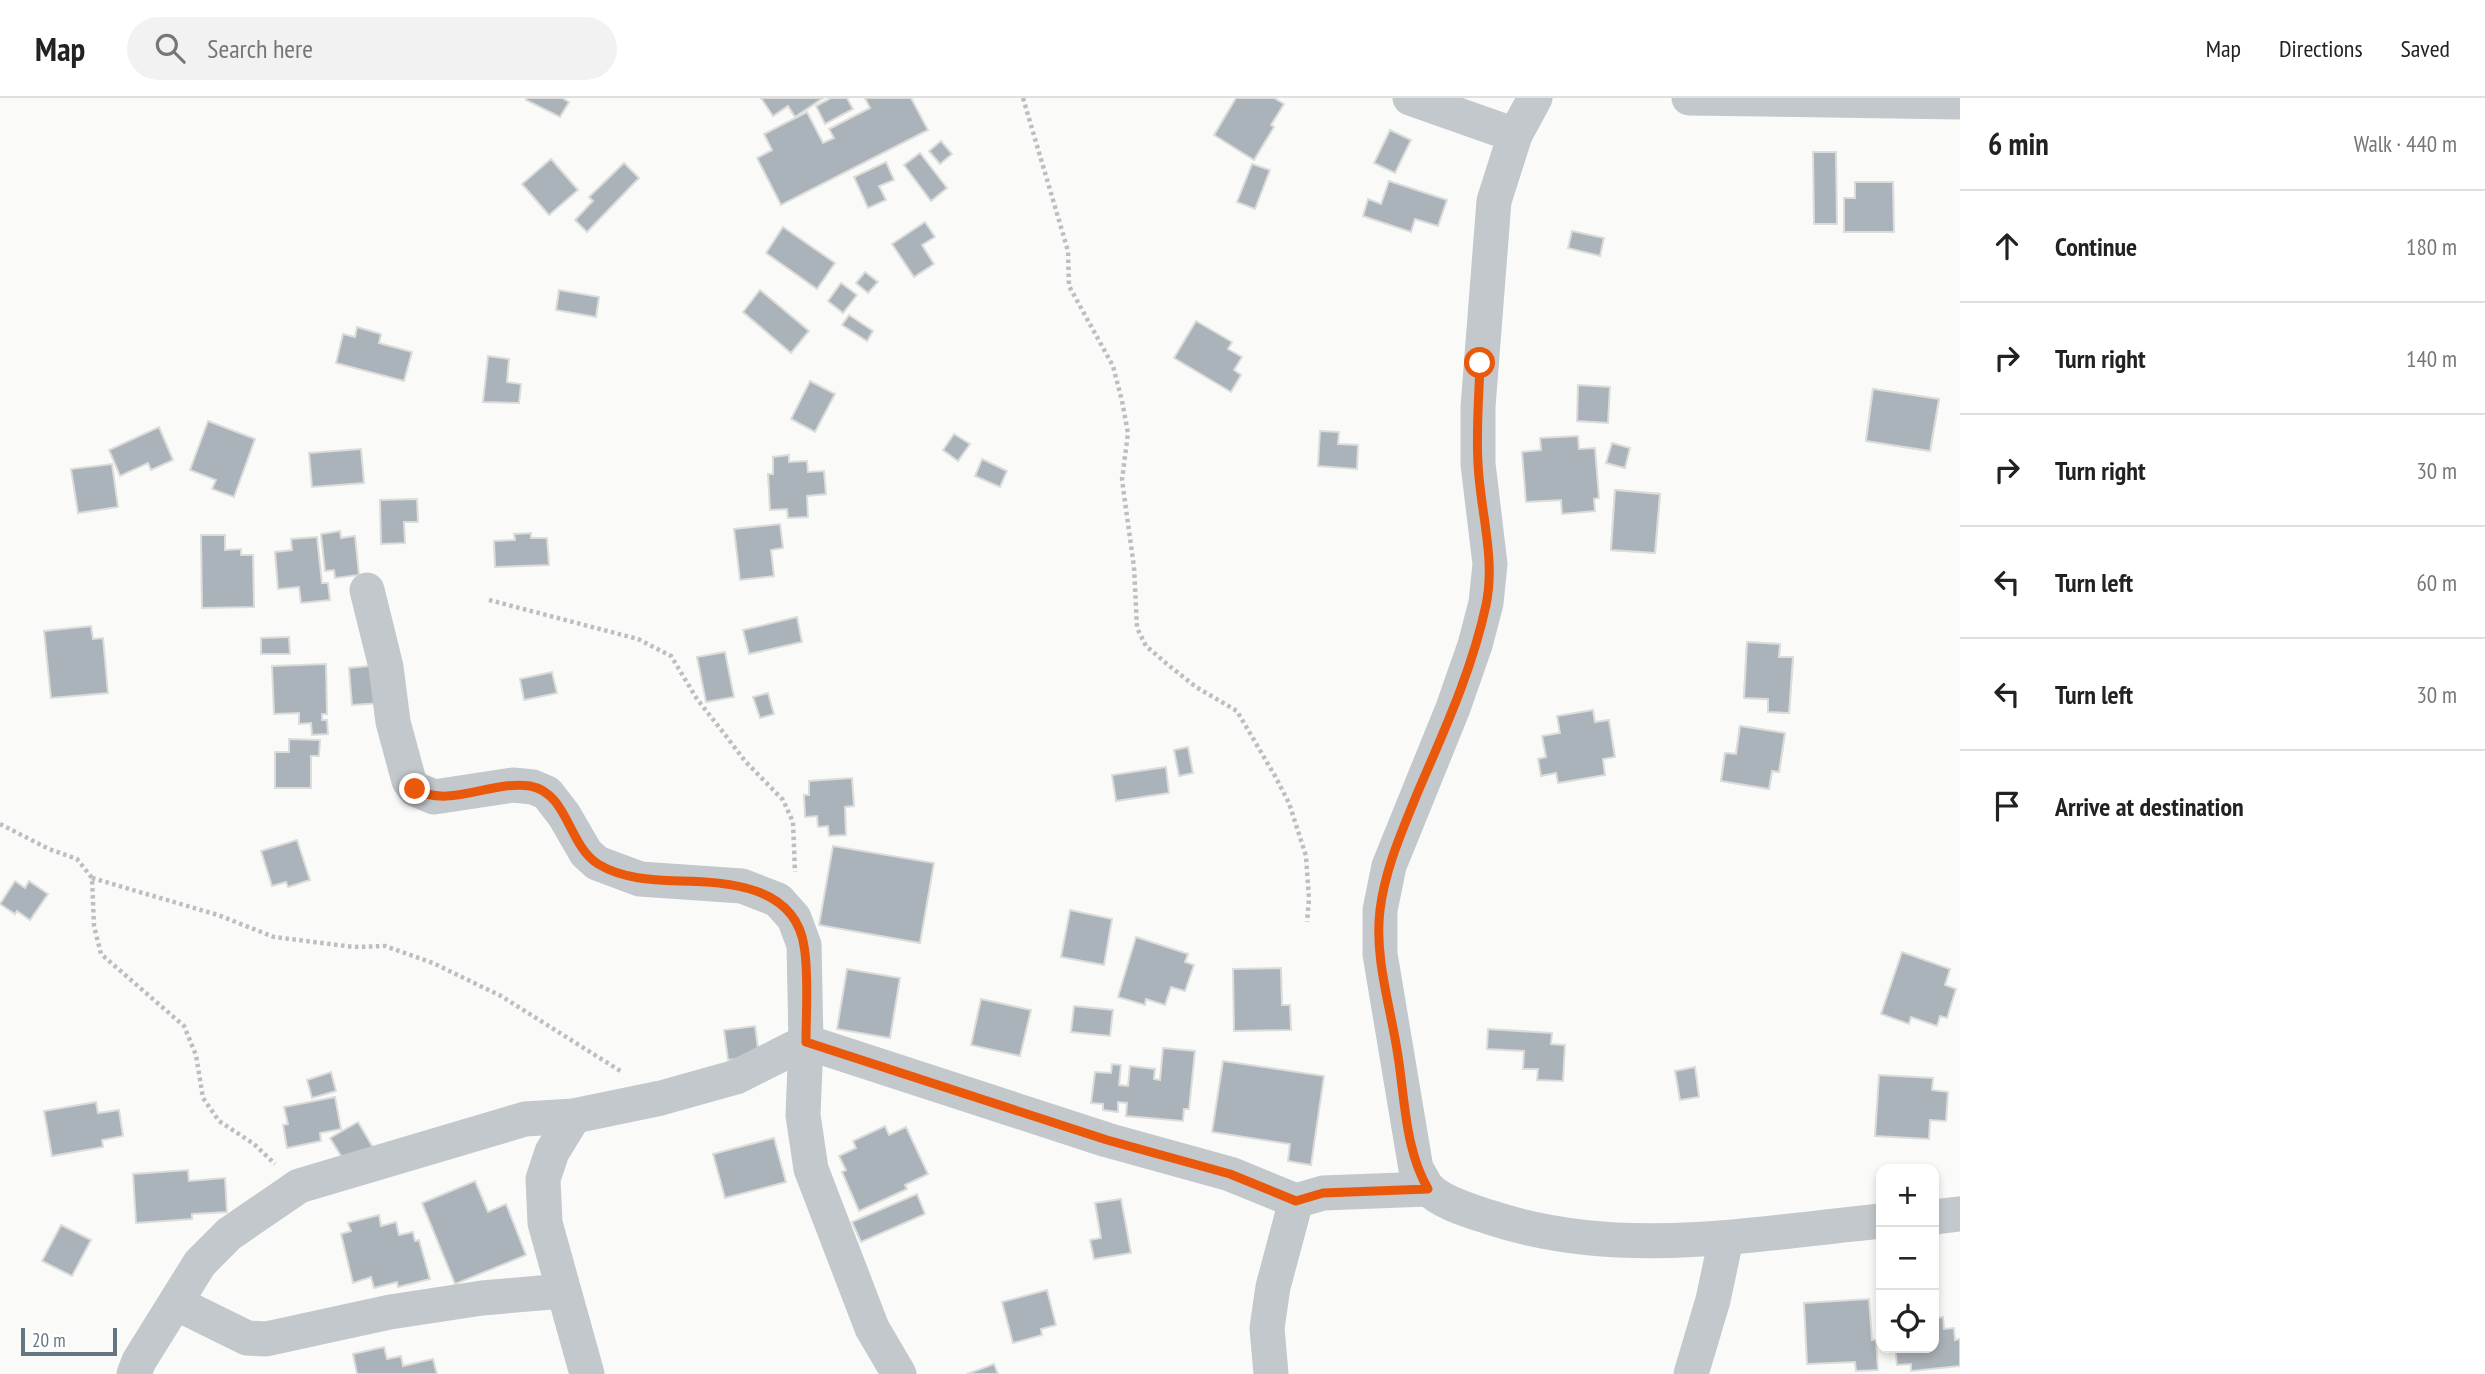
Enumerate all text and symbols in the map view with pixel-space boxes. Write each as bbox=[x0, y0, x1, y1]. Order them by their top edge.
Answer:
search box bbox=[127, 17, 617, 80]
text: Map bbox=[35, 27, 85, 70]
icon: search bbox=[151, 29, 189, 67]
text: Search here bbox=[207, 32, 313, 65]
text: Map bbox=[2206, 33, 2241, 64]
text: Directions bbox=[2279, 33, 2363, 64]
text: Saved bbox=[2401, 33, 2450, 64]
text: 6 min bbox=[1988, 124, 2049, 163]
text: Walk · 440 m bbox=[2354, 129, 2457, 158]
icon: ahead bbox=[1988, 227, 2026, 265]
text: Continue bbox=[2055, 230, 2137, 263]
text: 180 m bbox=[2406, 232, 2457, 261]
icon: right bbox=[1988, 339, 2026, 377]
text: Turn right bbox=[2055, 342, 2146, 375]
text: 140 m bbox=[2406, 344, 2457, 373]
route start bbox=[1464, 347, 1495, 378]
icon: right bbox=[1988, 451, 2026, 489]
text: Turn right bbox=[2055, 454, 2146, 487]
text: 30 m bbox=[2416, 456, 2457, 485]
icon: left bbox=[1988, 563, 2026, 601]
text: Turn left bbox=[2055, 566, 2133, 599]
text: 60 m bbox=[2416, 568, 2457, 597]
icon: left bbox=[1988, 675, 2026, 713]
text: Turn left bbox=[2055, 678, 2133, 711]
text: 30 m bbox=[2416, 680, 2457, 709]
route end bbox=[399, 773, 430, 804]
icon: arrive bbox=[1988, 787, 2026, 825]
text: Arrive at destination bbox=[2055, 790, 2244, 823]
map controls bbox=[1876, 1164, 1939, 1353]
button: + bbox=[1876, 1164, 1939, 1227]
button: − bbox=[1876, 1227, 1939, 1290]
button: locate bbox=[1876, 1290, 1939, 1353]
scale bar bbox=[21, 1325, 117, 1357]
text: 20 m bbox=[32, 1328, 66, 1352]

